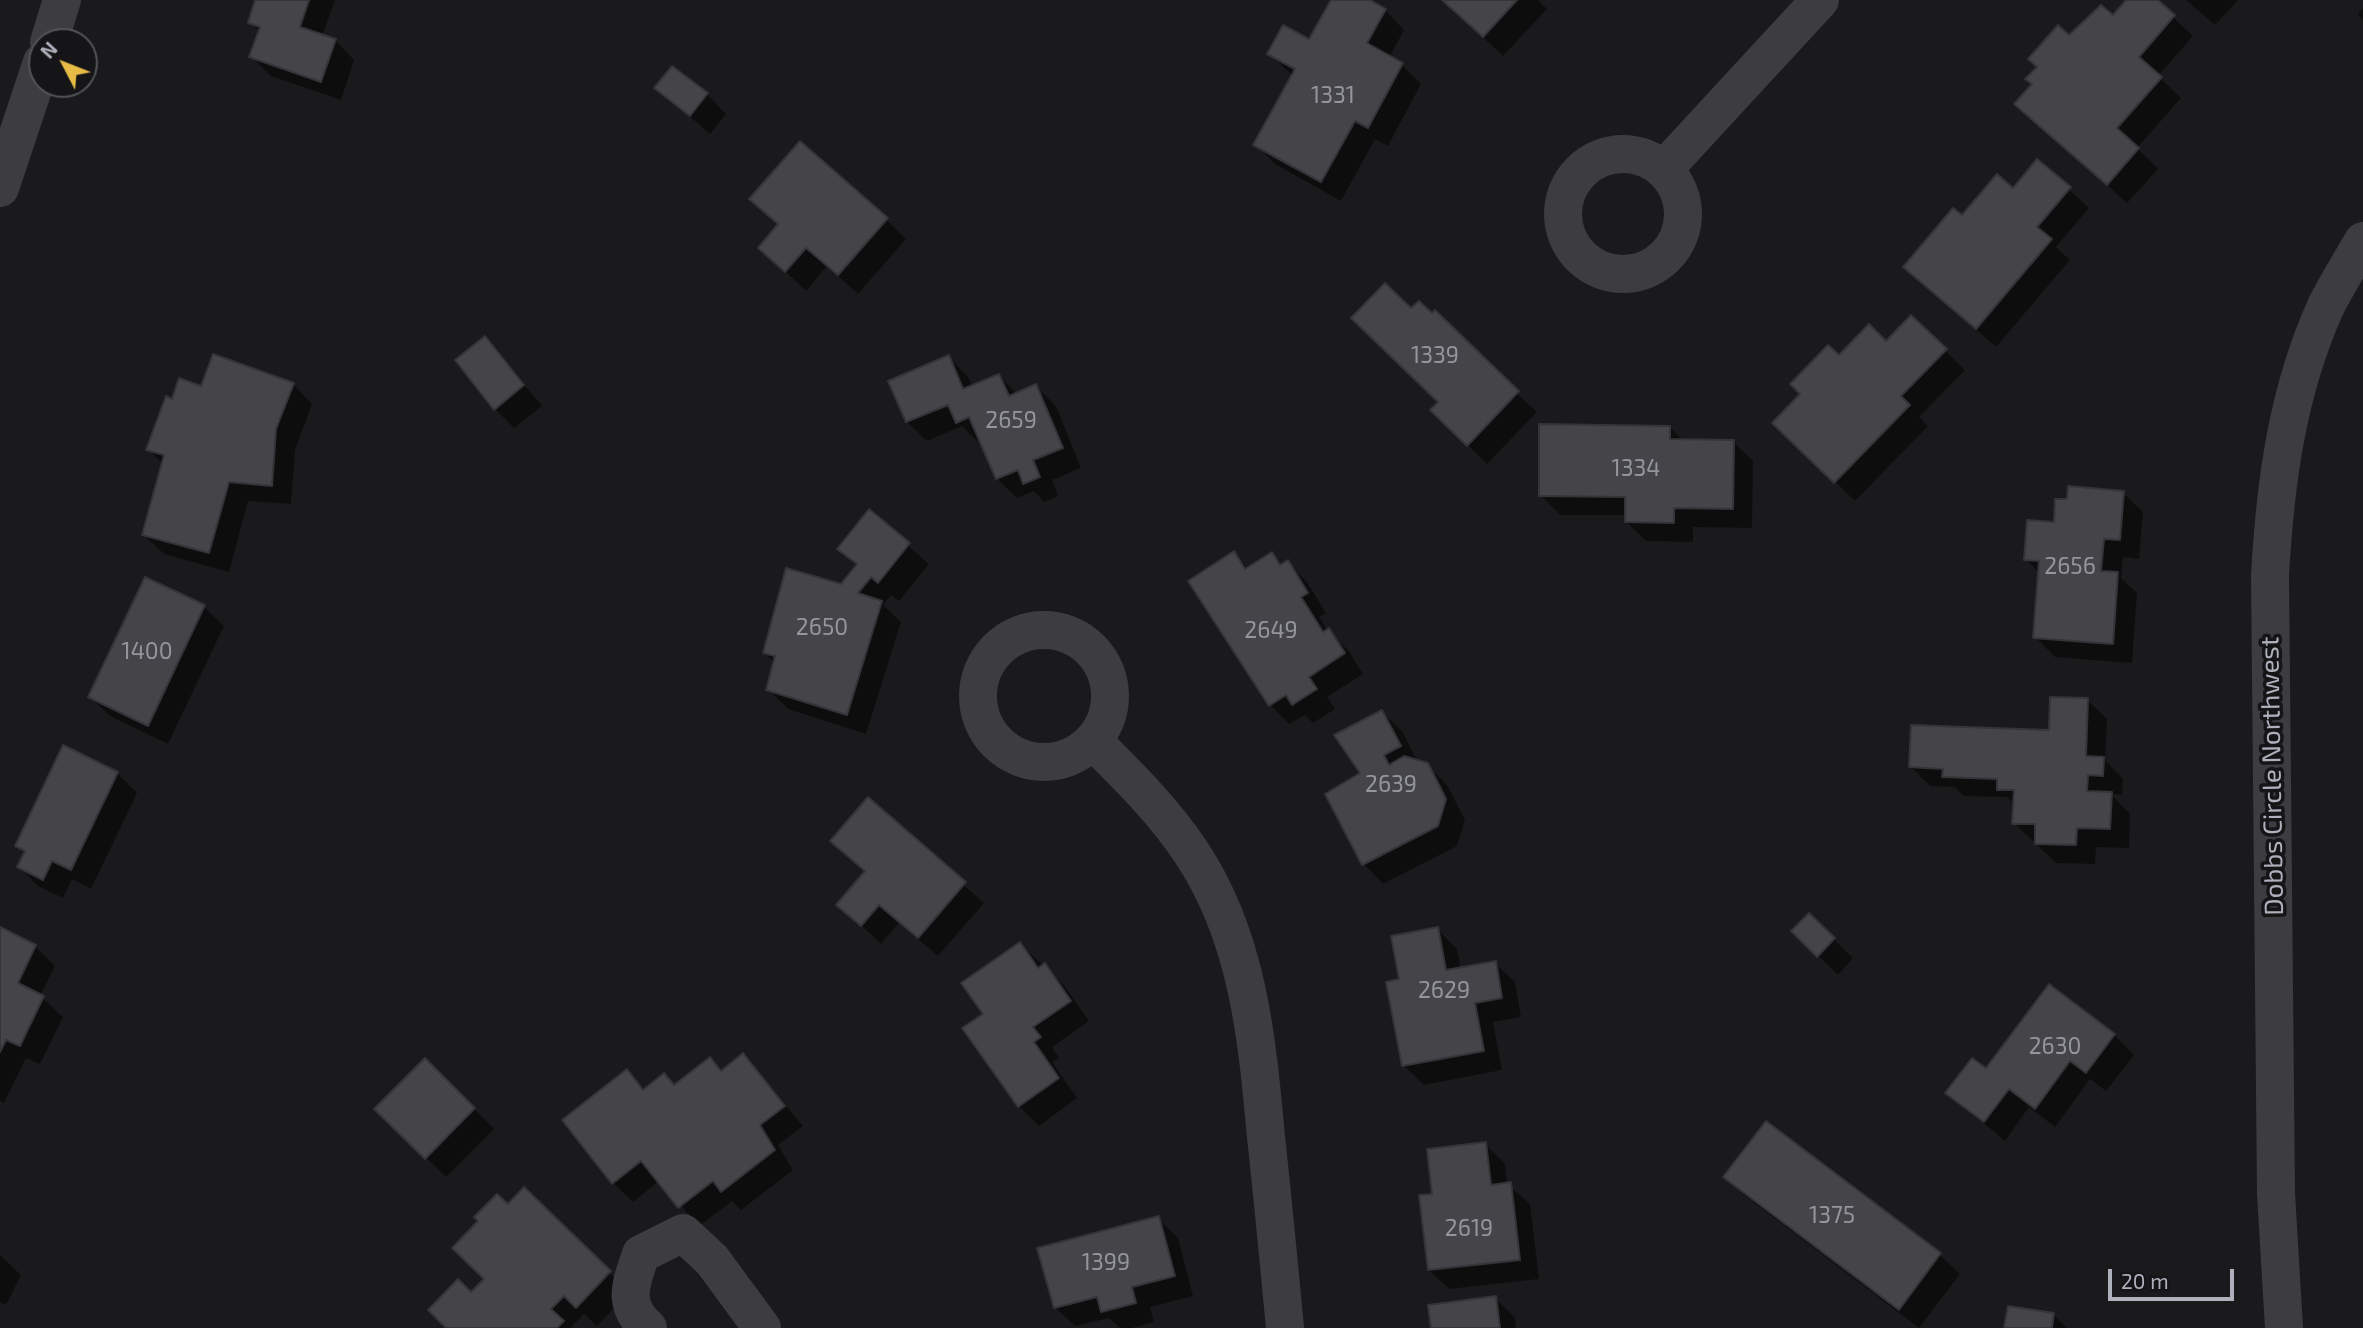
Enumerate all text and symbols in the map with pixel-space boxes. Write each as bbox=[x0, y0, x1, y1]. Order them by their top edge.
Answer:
north arrow bbox=[28, 28, 98, 98]
text: N bbox=[35, 37, 62, 63]
house number: 1331 bbox=[1311, 81, 1355, 109]
house number: 1339 bbox=[1411, 341, 1459, 369]
house number: 2659 bbox=[985, 406, 1037, 434]
house number: 1334 bbox=[1612, 454, 1660, 482]
house number: 2656 bbox=[2044, 552, 2096, 580]
house number: 2650 bbox=[796, 613, 848, 641]
house number: 2649 bbox=[1244, 616, 1298, 644]
street label: Dobbs Circle Northwest bbox=[2254, 636, 2290, 916]
house number: 1400 bbox=[121, 637, 173, 665]
house number: 2639 bbox=[1365, 770, 1417, 798]
house number: 2629 bbox=[1418, 976, 1470, 1004]
house number: 2630 bbox=[2029, 1032, 2081, 1060]
house number: 1375 bbox=[1809, 1201, 1855, 1229]
house number: 2619 bbox=[1445, 1214, 1493, 1242]
house number: 1399 bbox=[1082, 1248, 1130, 1276]
scale bar bbox=[2111, 1254, 2237, 1298]
text: 20 m bbox=[2121, 1268, 2169, 1293]

